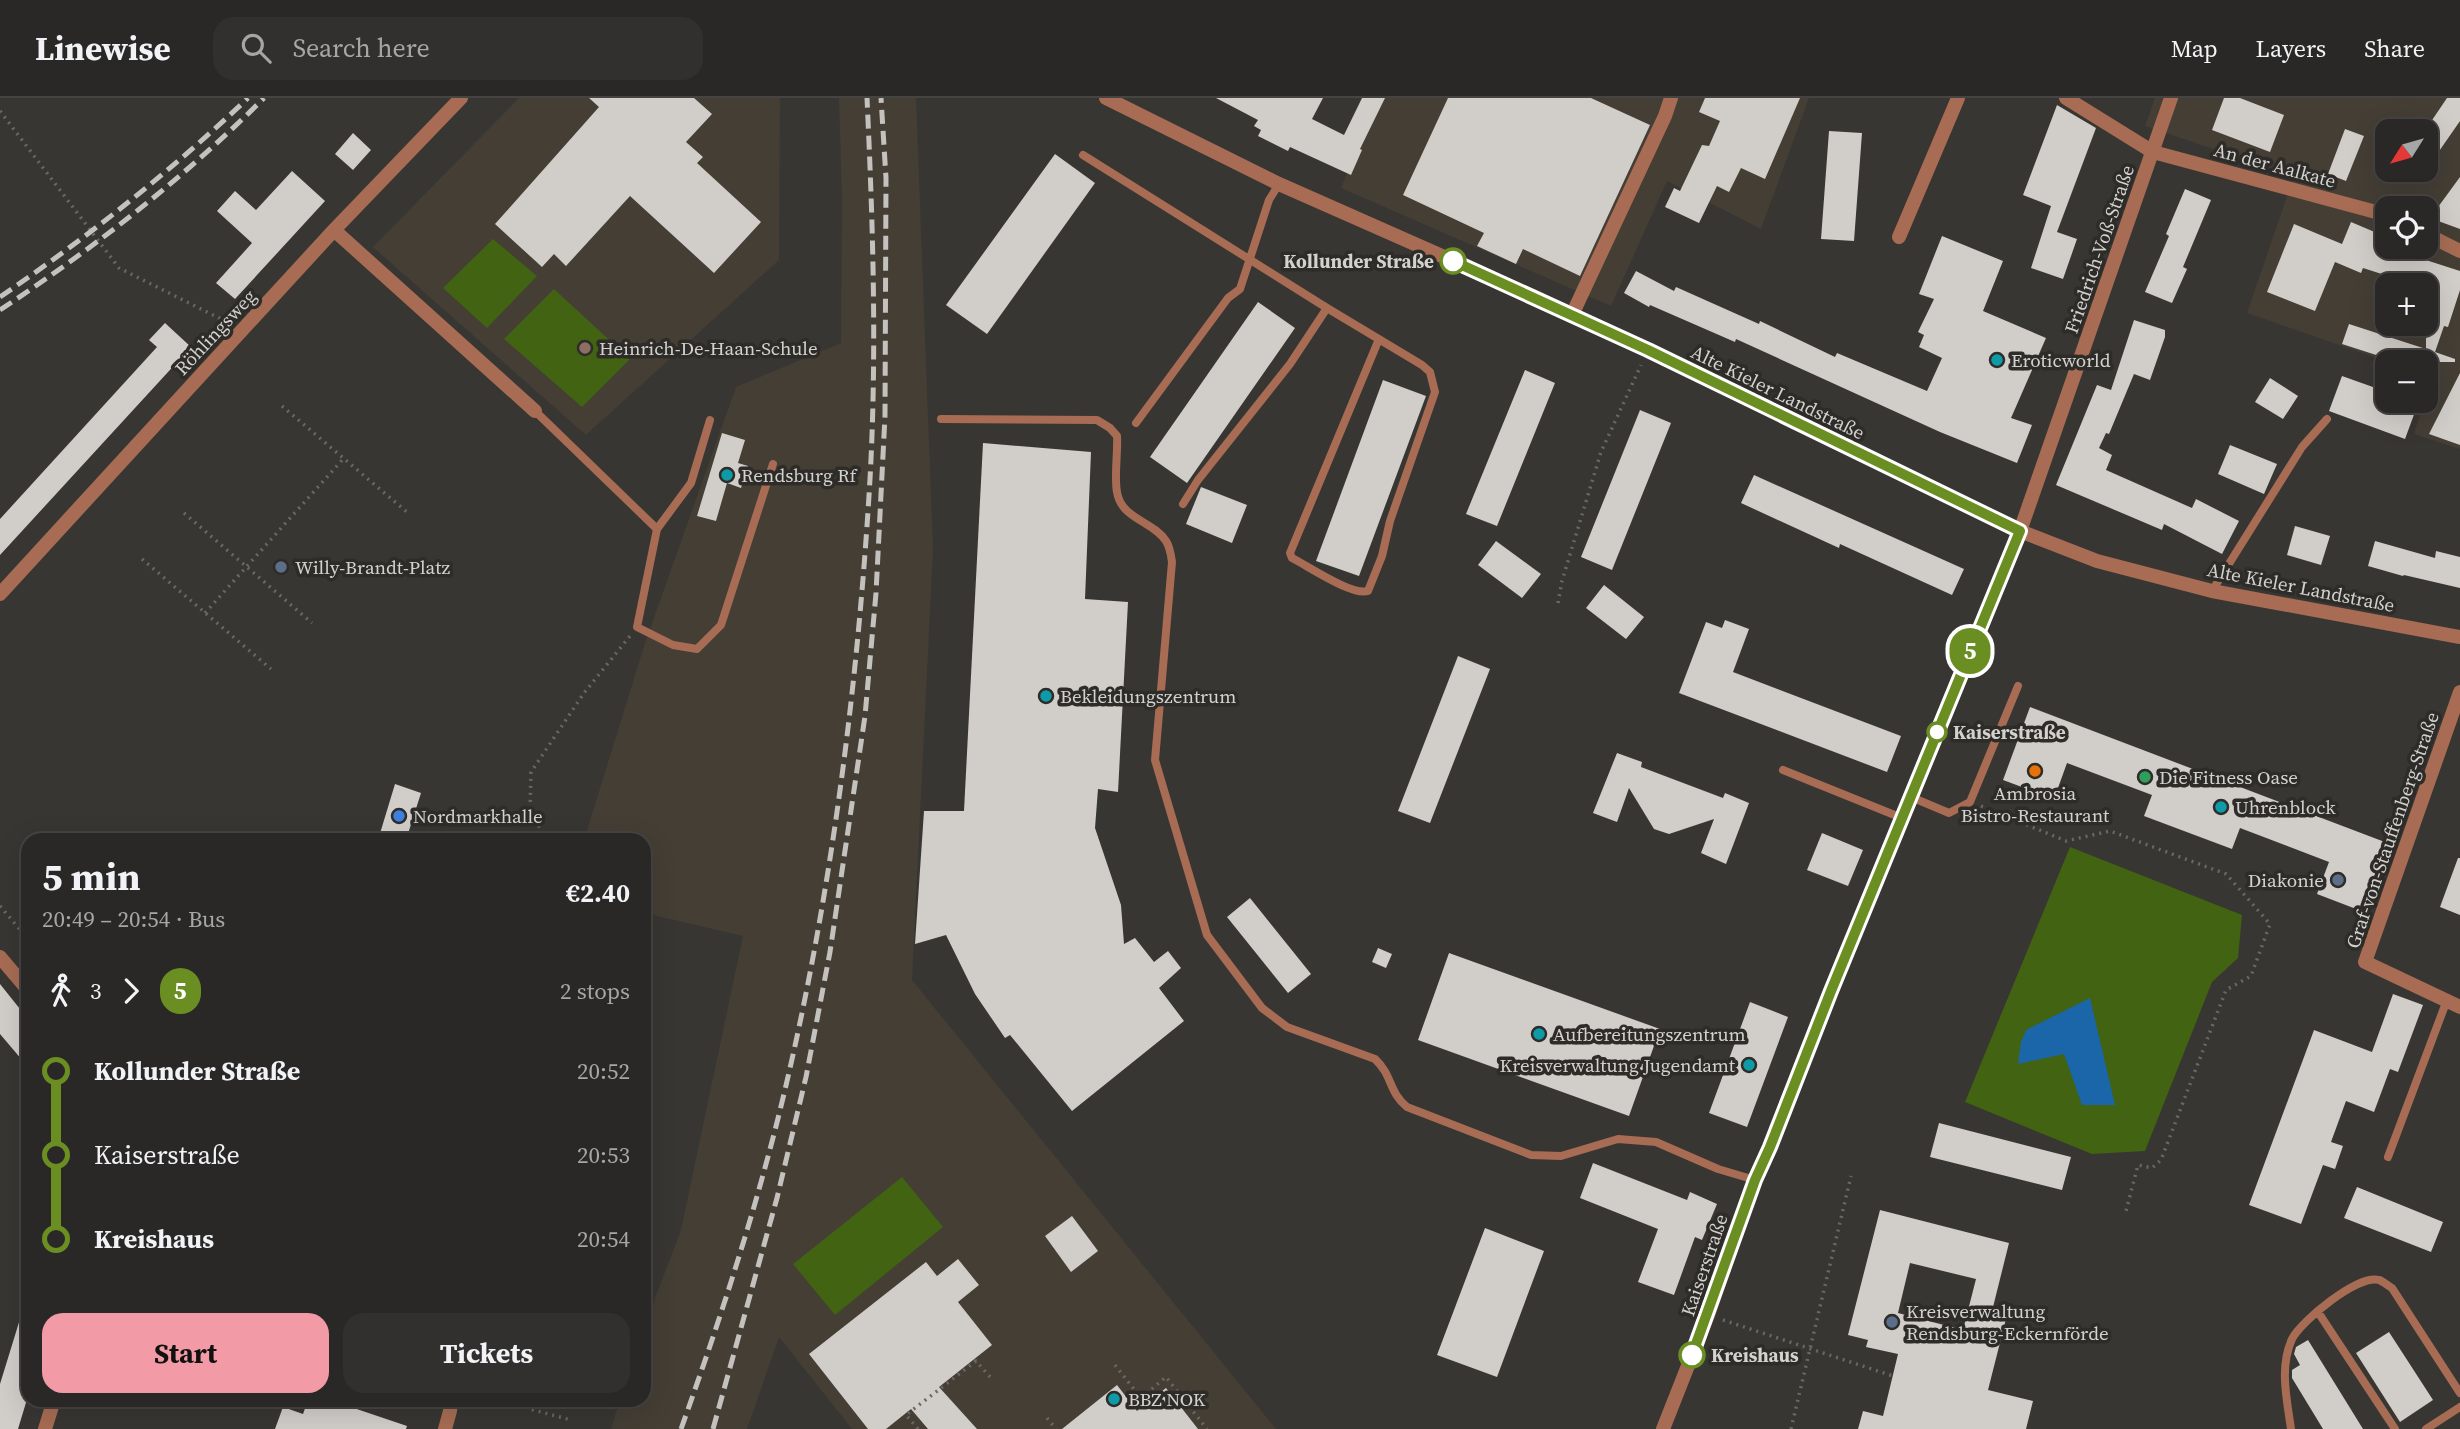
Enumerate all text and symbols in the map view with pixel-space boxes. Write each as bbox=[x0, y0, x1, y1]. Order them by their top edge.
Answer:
search box bbox=[213, 17, 703, 80]
text: Linewise bbox=[35, 26, 171, 71]
icon: search bbox=[237, 29, 275, 67]
text: Search here bbox=[293, 30, 430, 66]
text: Map bbox=[2171, 32, 2218, 65]
text: Layers bbox=[2256, 32, 2326, 65]
text: Share bbox=[2364, 32, 2425, 65]
north arrow bbox=[2375, 119, 2438, 182]
map controls bbox=[2375, 119, 2438, 413]
street label: An der Aalkate bbox=[2211, 136, 2339, 194]
street label: Friedrich-Voß-Straße bbox=[2058, 161, 2140, 337]
button: locate bbox=[2375, 196, 2438, 259]
place label: Kollunder Straße bbox=[1283, 248, 1434, 274]
marker: Kollunder Straße bbox=[1440, 248, 1466, 274]
button: + bbox=[2375, 273, 2438, 336]
street label: Röhlingsweg bbox=[169, 283, 262, 381]
place label: Heinrich-De-Haan-Schule bbox=[599, 335, 818, 361]
street label: Alte Kieler Landstraße bbox=[1687, 339, 1869, 445]
marker: Heinrich-De-Haan-Schule bbox=[577, 340, 593, 356]
place label: Eroticworld bbox=[2011, 347, 2111, 373]
button: − bbox=[2375, 350, 2438, 413]
marker: Eroticworld bbox=[1989, 352, 2005, 368]
place label: Rendsburg Rf bbox=[741, 462, 859, 488]
marker: Rendsburg Rf bbox=[719, 467, 735, 483]
place label: Willy-Brandt-Platz bbox=[295, 554, 450, 580]
street label: Alte Kieler Landstraße bbox=[2205, 556, 2397, 618]
marker: Willy-Brandt-Platz bbox=[273, 559, 289, 575]
line badge: 5 bbox=[1947, 628, 1993, 674]
text: 5 bbox=[1963, 634, 1977, 667]
place label: Bekleidungszentrum bbox=[1060, 683, 1236, 709]
marker: Bekleidungszentrum bbox=[1038, 688, 1054, 704]
street label: Graf-von-Stauffenberg-Straße bbox=[2339, 708, 2445, 952]
place label: Kaiserstraße bbox=[1953, 719, 2066, 745]
marker: Kaiserstraße bbox=[1927, 722, 1947, 742]
marker: Ambrosia Bistro-Restaurant bbox=[2027, 763, 2043, 779]
place label: Die Fitness Oase bbox=[2159, 764, 2298, 790]
marker: Die Fitness Oase bbox=[2137, 769, 2153, 785]
place label: Ambrosia Bistro-Restaurant bbox=[1961, 780, 2110, 828]
place label: Uhrenblock bbox=[2235, 794, 2336, 820]
marker: Uhrenblock bbox=[2213, 799, 2229, 815]
place label: Nordmarkhalle bbox=[413, 803, 543, 829]
marker: Nordmarkhalle bbox=[391, 808, 407, 824]
text: 5 min bbox=[42, 851, 141, 903]
place label: Diakonie bbox=[2248, 867, 2324, 893]
marker: Diakonie bbox=[2330, 872, 2346, 888]
text: €2.40 bbox=[566, 875, 630, 911]
text: 20:49 – 20:54 · Bus bbox=[42, 903, 225, 935]
icon: walk bbox=[42, 972, 80, 1010]
icon: forward bbox=[112, 972, 150, 1010]
text: 5 bbox=[174, 974, 187, 1007]
text: 3 bbox=[90, 975, 102, 1007]
text: 2 stops bbox=[560, 975, 630, 1007]
place label: Aufbereitungszentrum bbox=[1553, 1021, 1746, 1047]
marker: Aufbereitungszentrum bbox=[1531, 1026, 1547, 1042]
place label: Kreisverwaltung Jugendamt bbox=[1500, 1052, 1736, 1078]
text: Kollunder Straße bbox=[94, 1053, 300, 1089]
text: 20:52 bbox=[577, 1055, 630, 1087]
marker: Kreisverwaltung Jugendamt bbox=[1741, 1057, 1757, 1073]
text: Kaiserstraße bbox=[94, 1137, 240, 1173]
text: 20:53 bbox=[577, 1139, 630, 1171]
street label: Kaiserstraße bbox=[1674, 1210, 1734, 1320]
text: Kreishaus bbox=[94, 1221, 214, 1257]
text: 20:54 bbox=[577, 1223, 630, 1255]
place label: Kreisverwaltung Rendsburg-Eckernförde bbox=[1906, 1298, 2109, 1346]
button: Start bbox=[42, 1313, 329, 1393]
button: Tickets bbox=[343, 1313, 630, 1393]
marker: Kreisverwaltung Rendsburg-Eckernförde bbox=[1884, 1314, 1900, 1330]
marker: Kreishaus bbox=[1679, 1342, 1705, 1368]
place label: Kreishaus bbox=[1711, 1342, 1799, 1368]
place label: BBZ NOK bbox=[1128, 1386, 1206, 1412]
marker: BBZ NOK bbox=[1106, 1391, 1122, 1407]

